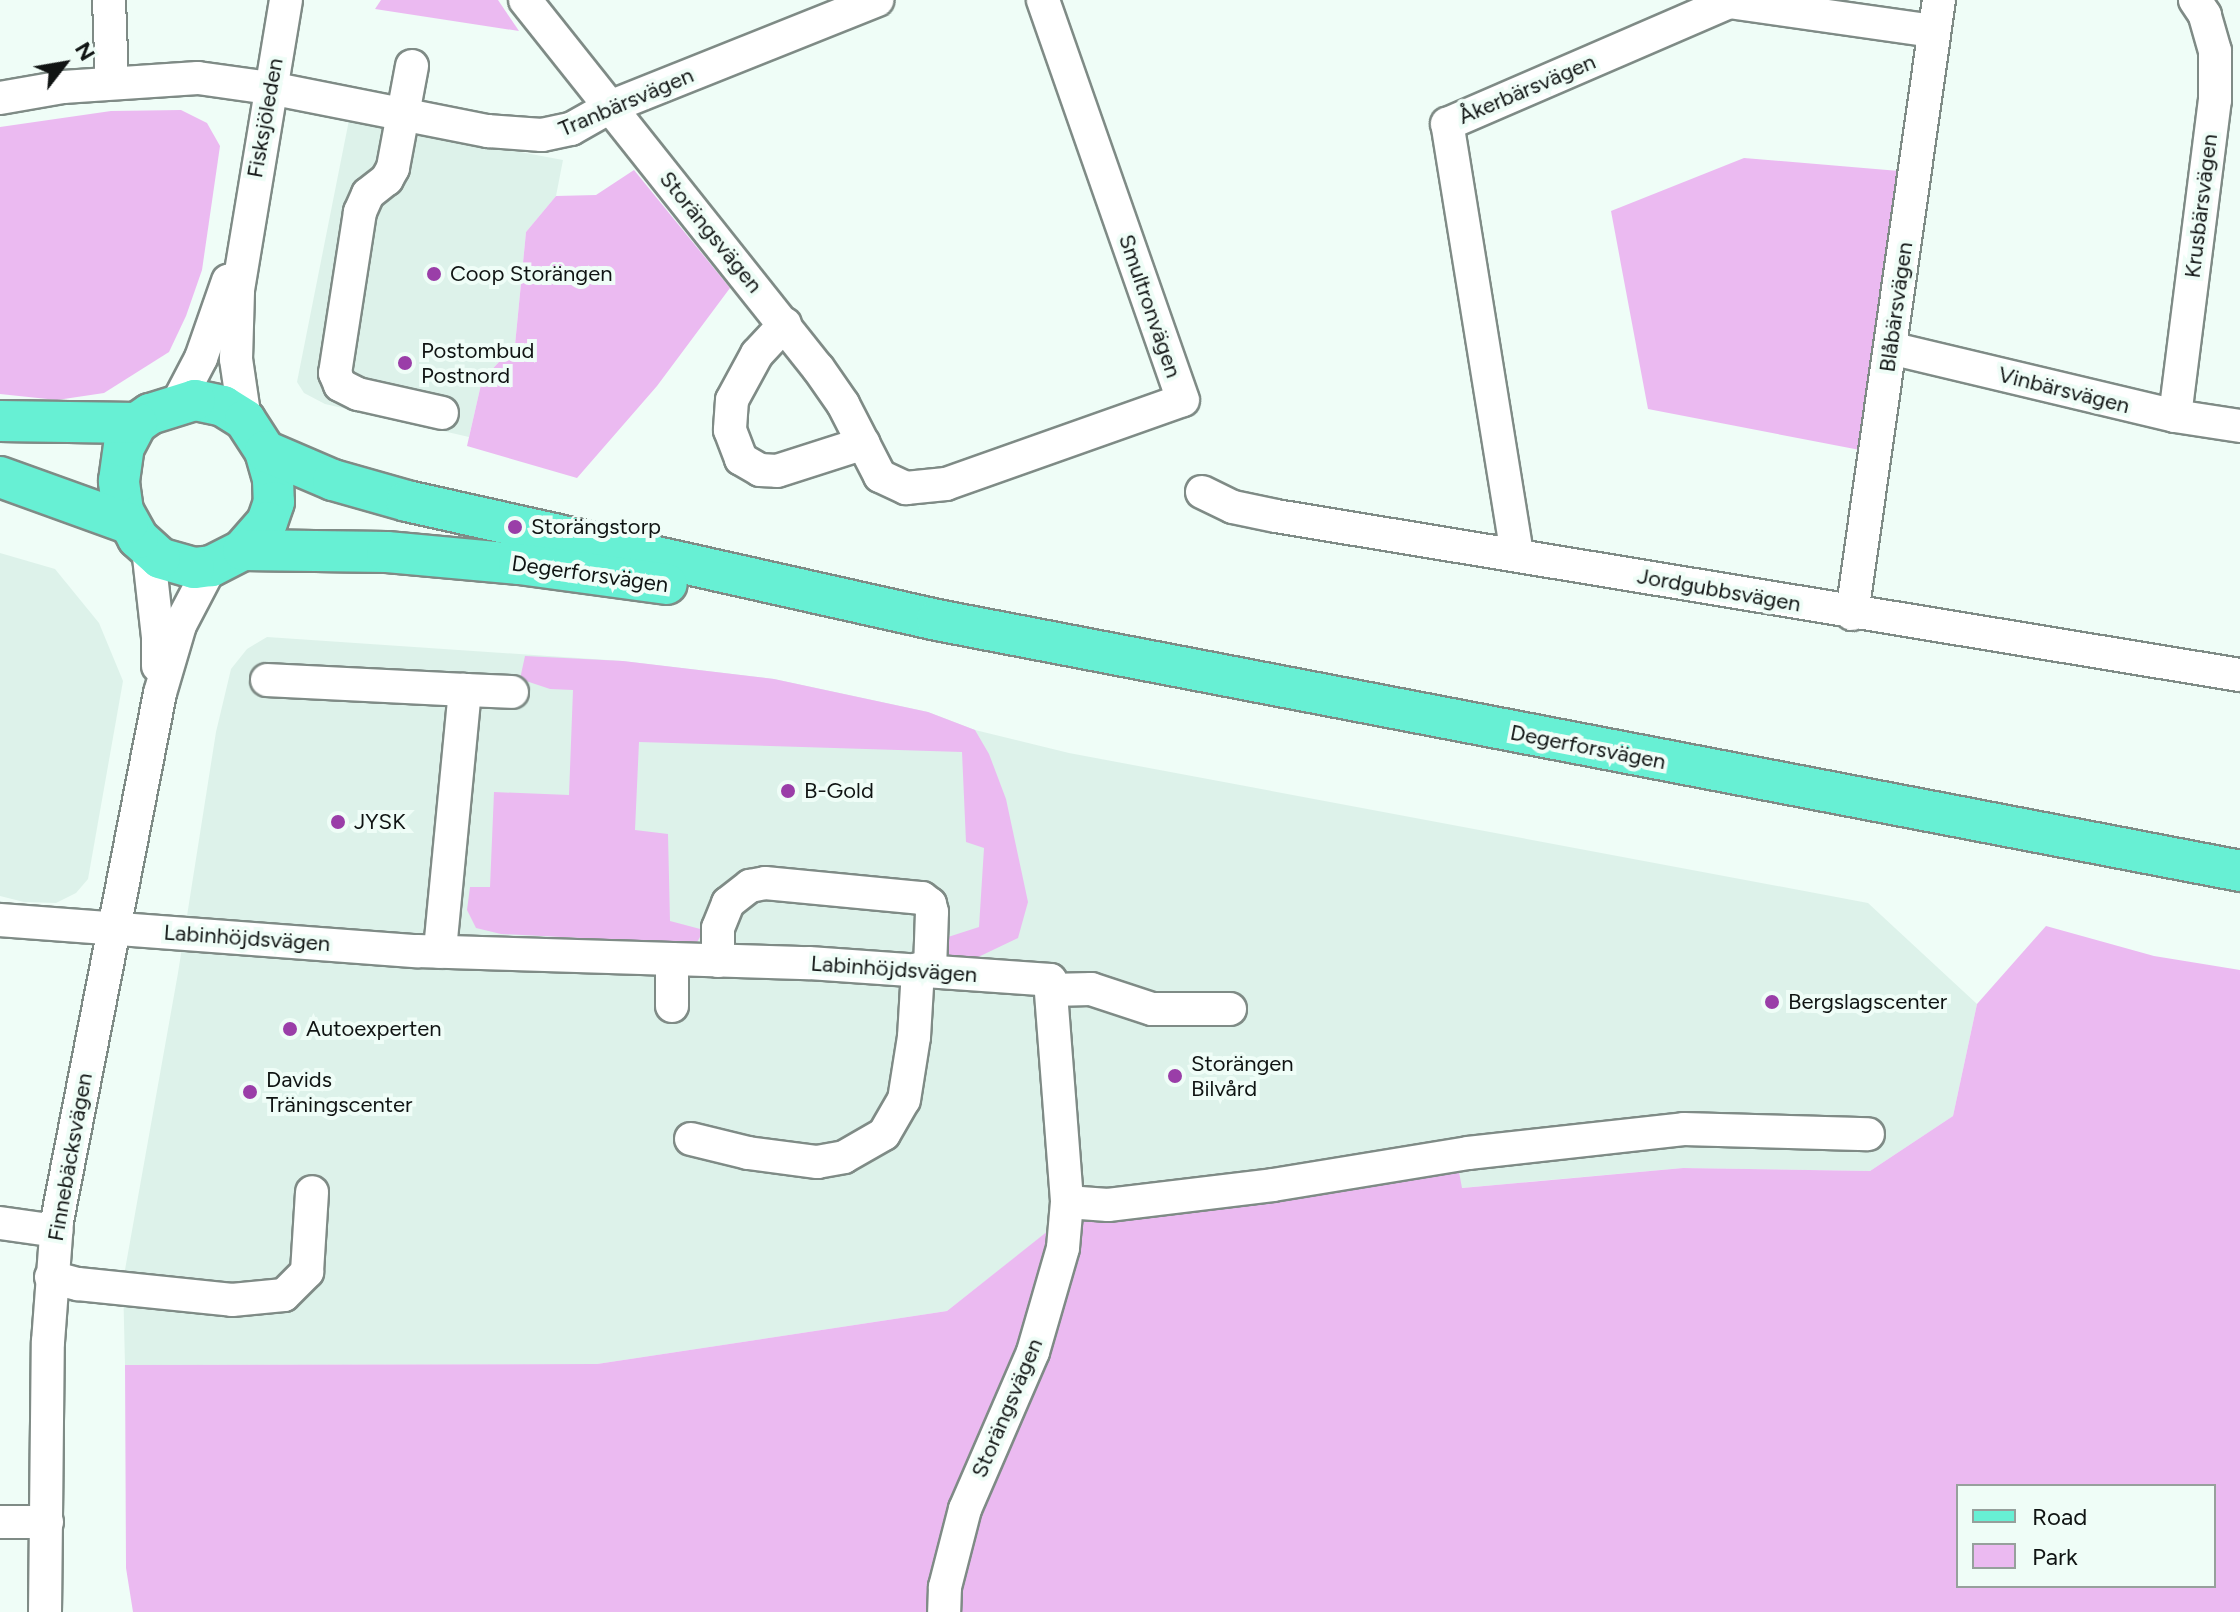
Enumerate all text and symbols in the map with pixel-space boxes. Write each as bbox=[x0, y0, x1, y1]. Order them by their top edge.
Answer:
north arrow bbox=[24, 24, 104, 104]
text: N bbox=[69, 37, 101, 66]
street label: Åkerbärsvägen bbox=[1454, 48, 1600, 130]
street label: Fisksjöleden bbox=[242, 56, 288, 180]
street label: Tranbärsvägen bbox=[555, 62, 697, 142]
street label: Krusbärsvägen bbox=[2179, 132, 2223, 280]
street label: Storängsvägen bbox=[654, 166, 768, 298]
street label: Smultronvägen bbox=[1113, 231, 1187, 381]
street label: Blåbärsvägen bbox=[1874, 240, 1918, 374]
place label: Coop Storängen bbox=[450, 261, 612, 287]
marker: Coop Storängen bbox=[425, 265, 443, 283]
place label: Postombud Postnord bbox=[421, 337, 534, 388]
marker: Postombud Postnord bbox=[396, 354, 414, 372]
street label: Vinbärsvägen bbox=[1996, 361, 2132, 419]
place label: Storängstorp bbox=[531, 514, 661, 540]
marker: Storängstorp bbox=[506, 518, 524, 536]
street label: Degerforsvägen bbox=[510, 550, 670, 598]
street label: Jordgubbsvägen bbox=[1635, 563, 1803, 617]
street label: Degerforsvägen bbox=[1508, 719, 1668, 775]
place label: B-Gold bbox=[804, 778, 874, 804]
marker: B-Gold bbox=[779, 782, 797, 800]
place label: JYSK bbox=[354, 809, 406, 835]
marker: JYSK bbox=[329, 813, 347, 831]
street label: Labinhöjdsvägen bbox=[163, 919, 331, 957]
street label: Labinhöjdsvägen bbox=[810, 950, 978, 988]
place label: Bergslagscenter bbox=[1788, 989, 1947, 1015]
marker: Bergslagscenter bbox=[1763, 993, 1781, 1011]
place label: Autoexperten bbox=[306, 1016, 442, 1042]
marker: Autoexperten bbox=[281, 1020, 299, 1038]
place label: Storängen Bilvård bbox=[1191, 1050, 1294, 1102]
place label: Davids Träningscenter bbox=[266, 1066, 412, 1118]
marker: Storängen Bilvård bbox=[1166, 1067, 1184, 1085]
street label: Finnebäcksvägen bbox=[42, 1071, 98, 1243]
marker: Davids Träningscenter bbox=[241, 1083, 259, 1101]
street label: Storängsvägen bbox=[966, 1335, 1048, 1481]
legend bbox=[1956, 1484, 2216, 1588]
text: Road bbox=[2032, 1502, 2087, 1531]
text: Park bbox=[2032, 1542, 2078, 1571]

